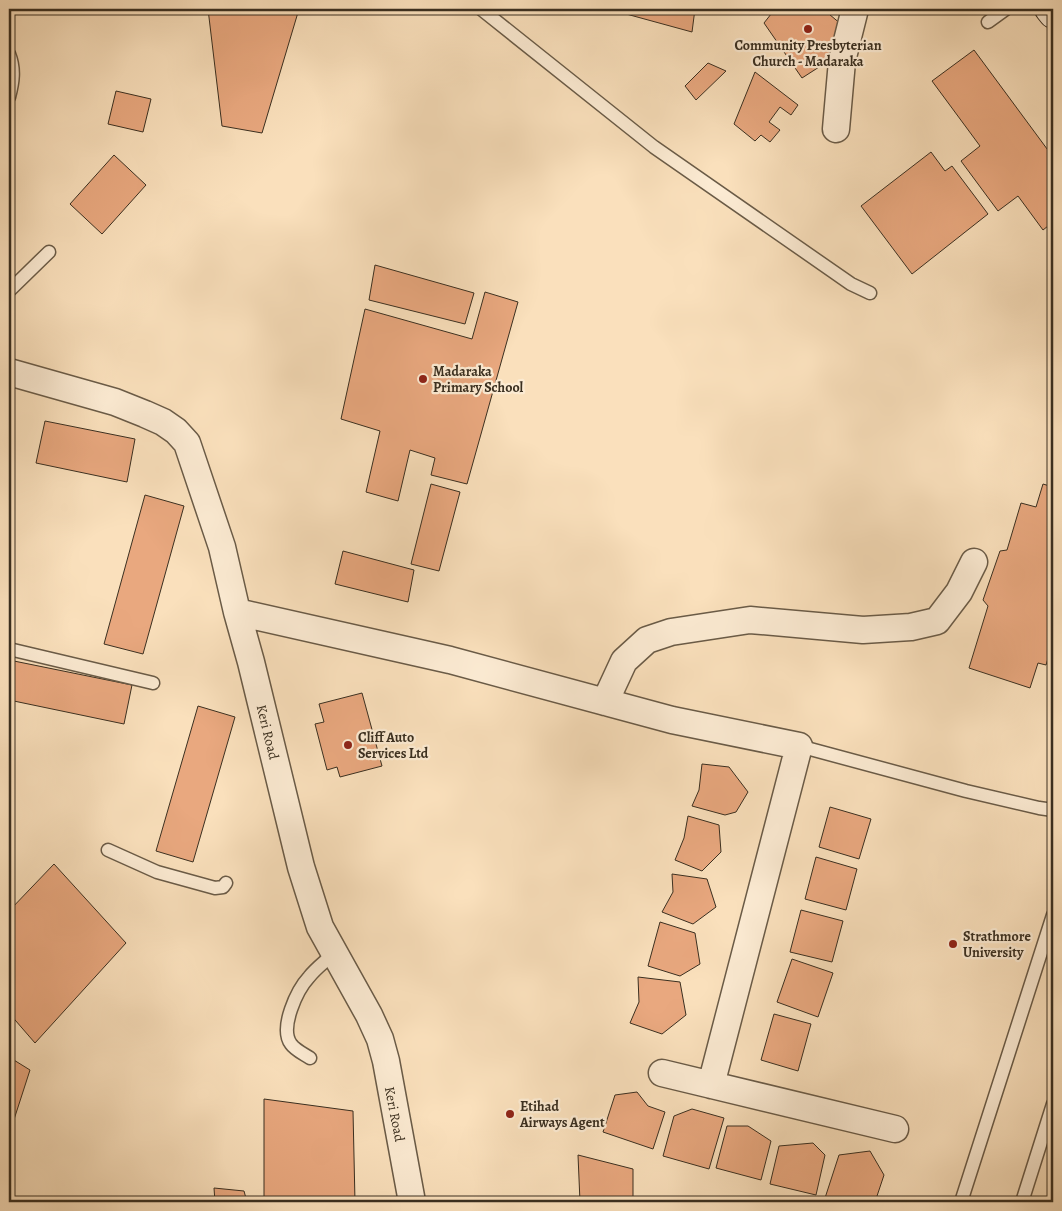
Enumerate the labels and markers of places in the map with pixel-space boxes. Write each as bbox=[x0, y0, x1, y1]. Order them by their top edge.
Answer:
marker: Community Presbyterian Church - Madaraka bbox=[802, 23, 814, 35]
place label: Community Presbyterian Church - Madaraka bbox=[734, 36, 882, 71]
place label: Madaraka Primary School bbox=[433, 362, 524, 397]
marker: Madaraka Primary School bbox=[417, 373, 429, 385]
place label: Cliff Auto Services Ltd bbox=[358, 728, 429, 763]
marker: Cliff Auto Services Ltd bbox=[342, 739, 354, 751]
place label: Strathmore University bbox=[963, 927, 1031, 962]
marker: Strathmore University bbox=[947, 938, 959, 950]
place label: Etihad Airways Agent bbox=[519, 1097, 605, 1132]
marker: Etihad Airways Agent bbox=[504, 1108, 516, 1120]

